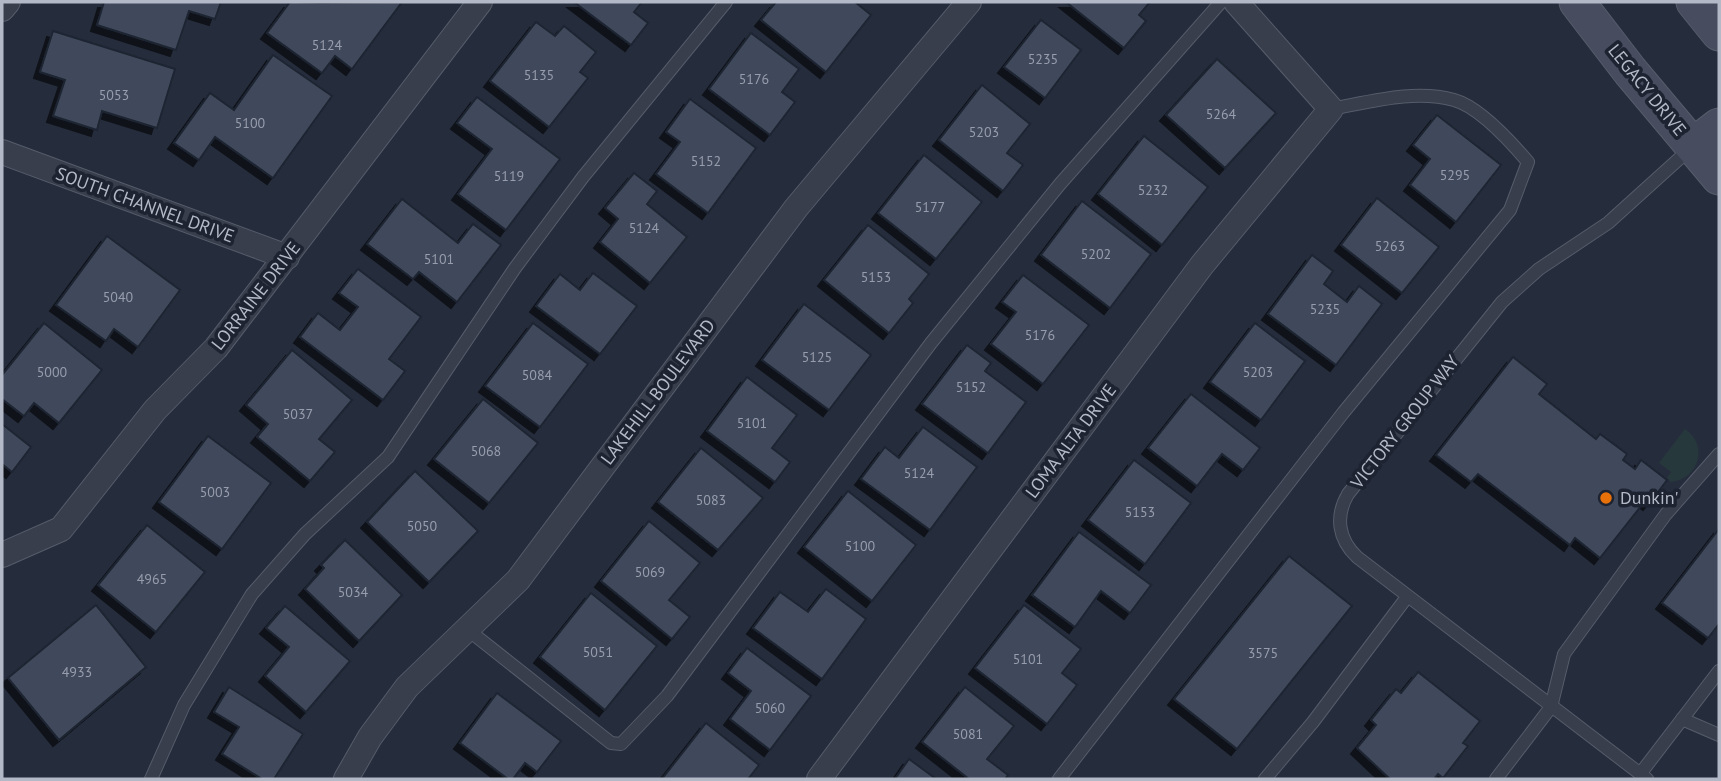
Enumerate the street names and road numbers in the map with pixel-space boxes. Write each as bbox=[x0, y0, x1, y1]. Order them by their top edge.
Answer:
street label: LEGACY DRIVE bbox=[1603, 39, 1691, 140]
street label: SOUTH CHANNEL DRIVE bbox=[53, 162, 238, 248]
street label: LORRAINE DRIVE bbox=[206, 237, 305, 355]
street label: LAKEHILL BOULEVARD bbox=[595, 314, 720, 469]
street label: VICTORY GROUP WAY bbox=[1345, 350, 1464, 494]
street label: LOMA ALTA DRIVE bbox=[1020, 379, 1121, 502]

